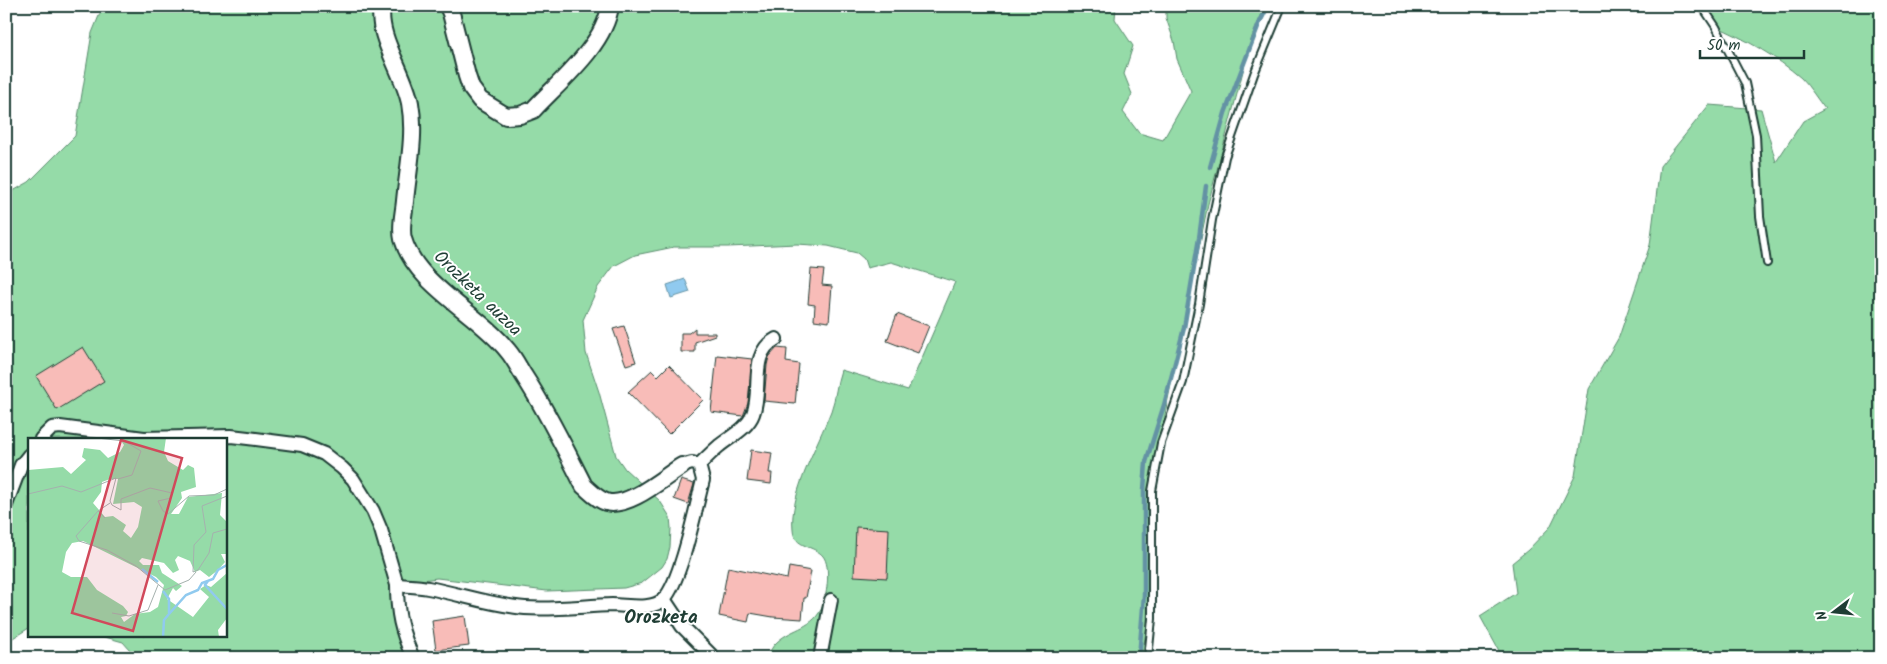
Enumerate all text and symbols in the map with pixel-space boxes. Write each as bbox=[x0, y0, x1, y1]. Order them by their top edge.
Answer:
scale bar bbox=[1700, 28, 1803, 60]
text: 50 m bbox=[1707, 34, 1741, 58]
street label: Orozketa auzoa bbox=[426, 244, 528, 344]
inset map bbox=[28, 438, 226, 636]
north arrow bbox=[1810, 586, 1860, 636]
district label: Orozketa bbox=[624, 603, 698, 633]
text: N bbox=[1811, 608, 1834, 623]

